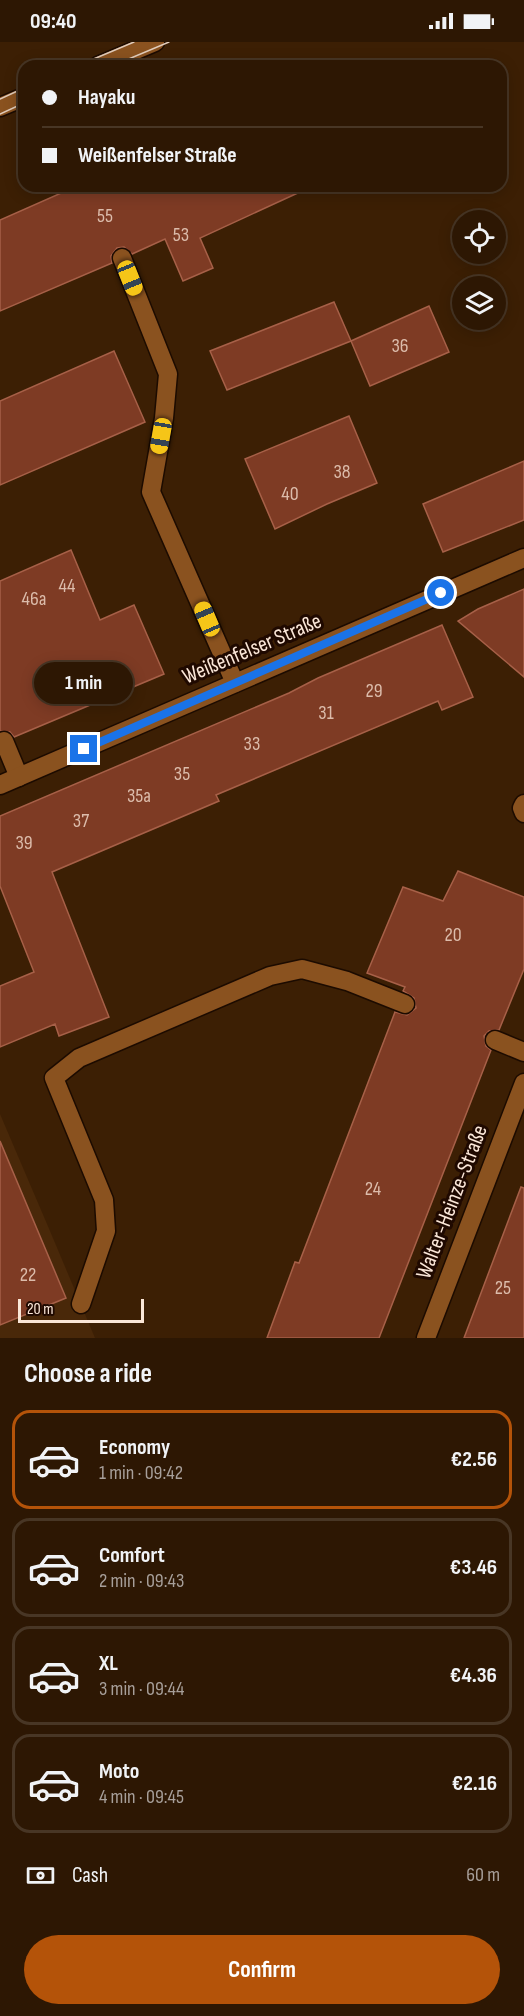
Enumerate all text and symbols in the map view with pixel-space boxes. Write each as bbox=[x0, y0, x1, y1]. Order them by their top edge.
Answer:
text: 09:40 bbox=[30, 8, 77, 35]
text: Hayaku bbox=[78, 84, 135, 111]
text: Weißenfelser Straße bbox=[78, 142, 237, 169]
house number: 55 bbox=[97, 204, 113, 228]
map controls bbox=[452, 210, 506, 330]
button: locate bbox=[452, 210, 506, 264]
house number: 53 bbox=[173, 223, 189, 247]
car bbox=[115, 258, 145, 298]
button: layers bbox=[452, 276, 506, 330]
house number: 36 bbox=[391, 334, 409, 358]
car bbox=[149, 417, 173, 455]
house number: 38 bbox=[333, 460, 351, 484]
house number: 40 bbox=[281, 482, 299, 506]
house number: 44 bbox=[59, 574, 75, 598]
route start bbox=[427, 579, 454, 606]
house number: 46a bbox=[22, 587, 46, 611]
car bbox=[192, 599, 222, 639]
street label: Weißenfelser Straße bbox=[178, 608, 326, 690]
callout: 1 min bbox=[34, 662, 134, 704]
text: 1 min bbox=[65, 671, 102, 695]
house number: 29 bbox=[365, 679, 383, 703]
house number: 31 bbox=[318, 701, 334, 725]
house number: 33 bbox=[244, 732, 260, 756]
route end bbox=[70, 735, 97, 762]
house number: 35 bbox=[174, 762, 190, 786]
house number: 35a bbox=[127, 784, 151, 808]
house number: 37 bbox=[73, 809, 89, 833]
house number: 39 bbox=[15, 831, 33, 855]
house number: 20 bbox=[444, 923, 462, 947]
street label: Walter-Heinze-Straße bbox=[410, 1121, 494, 1283]
house number: 24 bbox=[365, 1177, 381, 1201]
house number: 22 bbox=[20, 1263, 36, 1287]
house number: 25 bbox=[495, 1276, 511, 1300]
scale bar bbox=[18, 1296, 144, 1324]
text: 20 m bbox=[27, 1300, 54, 1319]
text: Choose a ride bbox=[24, 1358, 152, 1390]
icon: car bbox=[27, 1433, 81, 1487]
text: Economy bbox=[99, 1434, 170, 1461]
text: €2.56 bbox=[451, 1446, 497, 1473]
text: 1 min · 09:42 bbox=[99, 1461, 183, 1485]
icon: car bbox=[27, 1541, 81, 1595]
text: Comfort bbox=[99, 1542, 165, 1569]
text: €3.46 bbox=[450, 1554, 497, 1581]
text: 2 min · 09:43 bbox=[99, 1569, 184, 1593]
icon: car bbox=[27, 1649, 81, 1703]
text: XL bbox=[99, 1650, 118, 1677]
text: €4.36 bbox=[450, 1662, 497, 1689]
text: 3 min · 09:44 bbox=[99, 1677, 184, 1701]
icon: car bbox=[27, 1757, 81, 1811]
text: Moto bbox=[99, 1758, 139, 1785]
text: €2.16 bbox=[452, 1770, 497, 1797]
text: 4 min · 09:45 bbox=[99, 1785, 184, 1809]
icon: cash bbox=[24, 1859, 57, 1892]
text: Cash bbox=[72, 1862, 108, 1889]
text: 60 m bbox=[466, 1863, 500, 1887]
button: Confirm bbox=[24, 1935, 500, 2004]

